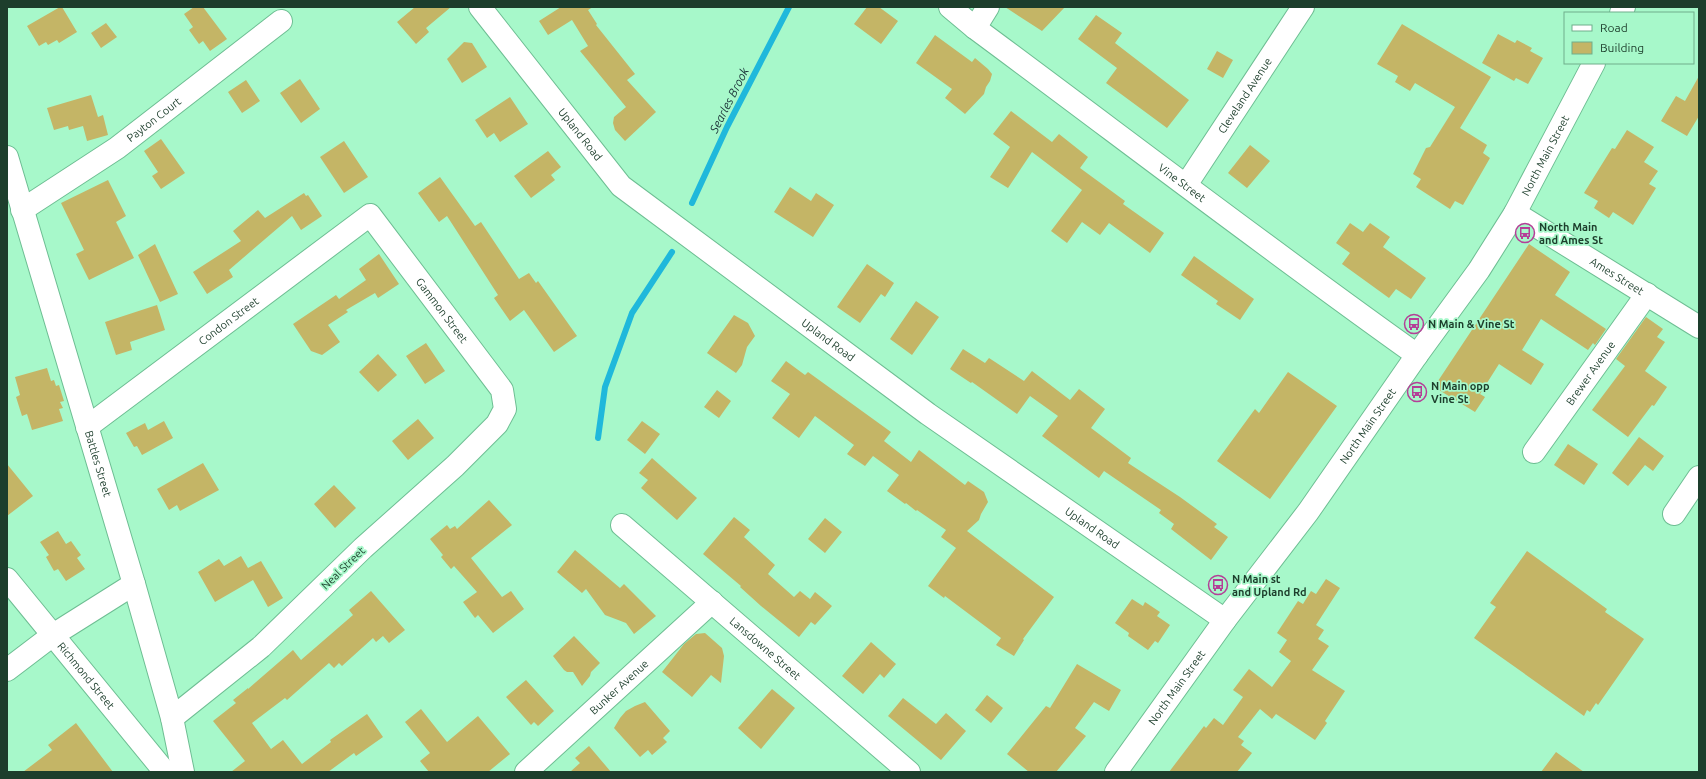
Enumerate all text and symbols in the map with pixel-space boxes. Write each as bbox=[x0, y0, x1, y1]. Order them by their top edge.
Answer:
legend bbox=[1564, 12, 1694, 64]
text: Road bbox=[1600, 21, 1628, 34]
text: Building bbox=[1600, 41, 1644, 54]
street label: Cleveland Avenue bbox=[1216, 55, 1274, 136]
water label: Searles Brook bbox=[707, 64, 751, 136]
street label: Payton Court bbox=[124, 94, 184, 144]
street label: Upland Road bbox=[556, 106, 604, 163]
street label: North Main Street bbox=[1519, 113, 1572, 198]
street label: Vine Street bbox=[1156, 161, 1208, 205]
place label: North Main and Ames St bbox=[1539, 221, 1603, 246]
bus stop icon: North Main and Ames St bbox=[1514, 222, 1536, 244]
street label: Ames Street bbox=[1588, 255, 1647, 298]
street label: Gammon Street bbox=[414, 276, 471, 346]
street label: Condon Street bbox=[196, 294, 262, 347]
bus stop icon: N Main & Vine St bbox=[1403, 313, 1425, 335]
street label: Upland Road bbox=[799, 316, 857, 364]
place label: N Main & Vine St bbox=[1428, 318, 1515, 330]
street label: Brewer Avenue bbox=[1564, 339, 1617, 407]
place label: N Main opp Vine St bbox=[1431, 380, 1490, 405]
bus stop icon: N Main opp Vine St bbox=[1406, 381, 1428, 403]
street label: North Main Street bbox=[1337, 385, 1398, 466]
street label: Battles Street bbox=[83, 429, 114, 499]
street label: Upland Road bbox=[1063, 505, 1121, 551]
street label: Neal Street bbox=[319, 544, 368, 592]
place label: N Main st and Upland Rd bbox=[1232, 573, 1307, 598]
bus stop icon: N Main st and Upland Rd bbox=[1207, 574, 1229, 596]
street label: Lansdowne Street bbox=[727, 615, 804, 682]
street label: Richmond Street bbox=[55, 640, 118, 712]
street label: North Main Street bbox=[1146, 647, 1208, 727]
street label: Bunker Avenue bbox=[587, 657, 651, 717]

